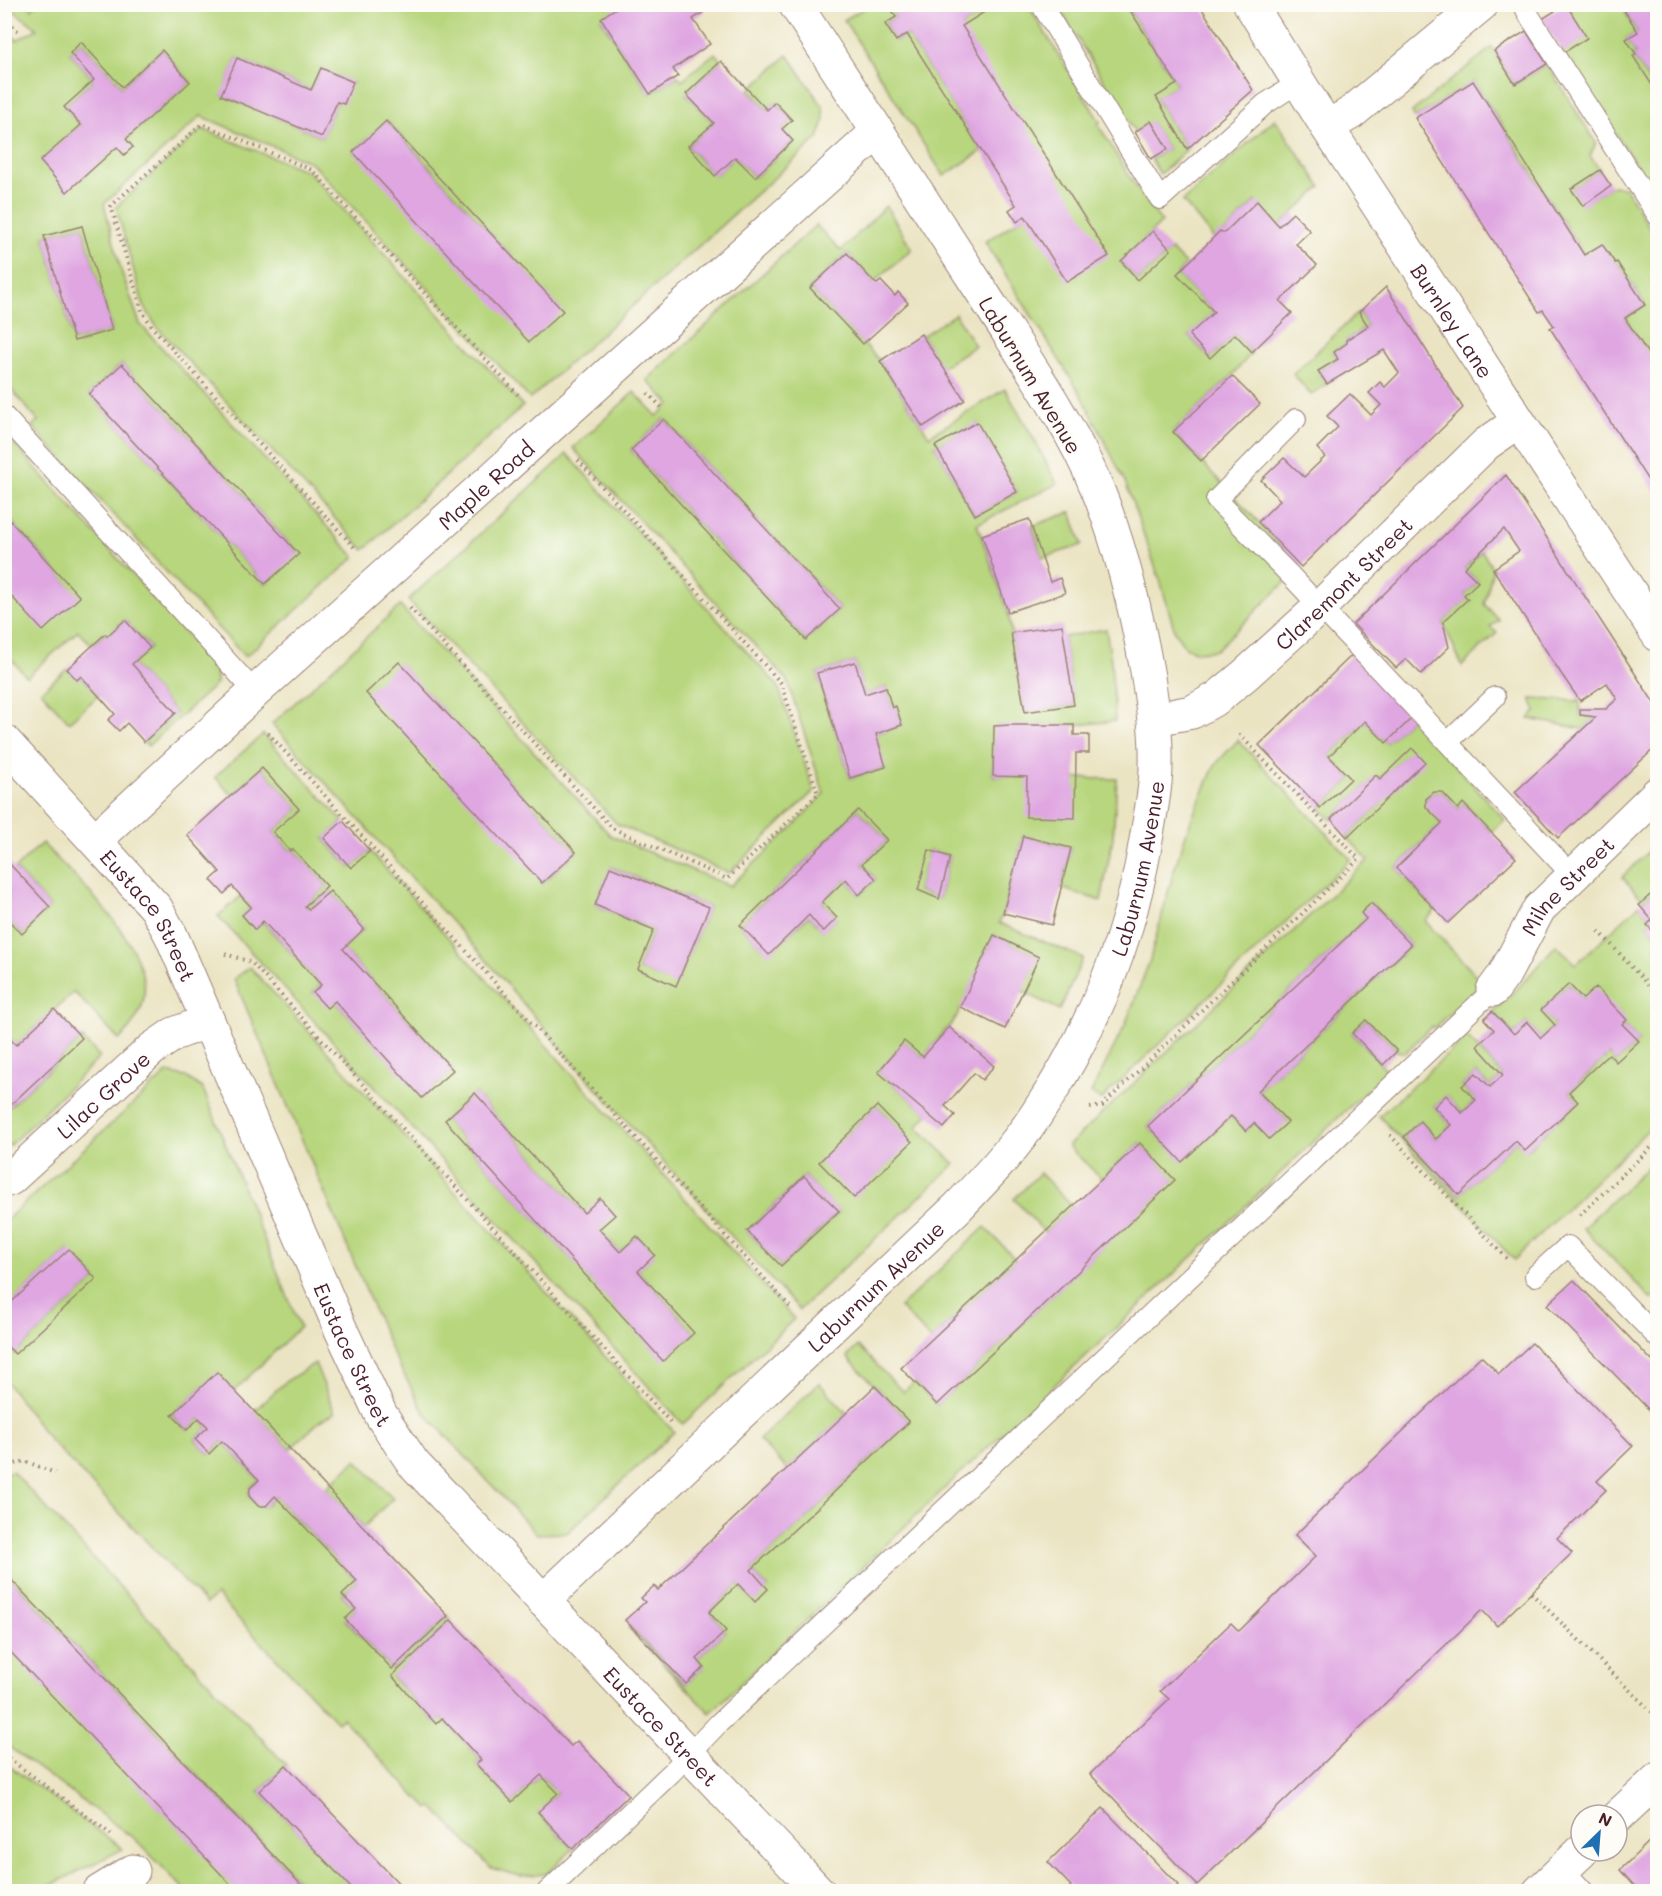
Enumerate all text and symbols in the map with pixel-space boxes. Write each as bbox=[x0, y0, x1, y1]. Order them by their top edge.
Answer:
street label: Burnley Lane bbox=[1406, 258, 1500, 383]
street label: Laburnum Avenue bbox=[973, 291, 1089, 459]
street label: Maple Road bbox=[432, 434, 539, 535]
street label: Claremont Street bbox=[1269, 511, 1418, 655]
street label: Laburnum Avenue bbox=[1104, 779, 1169, 960]
street label: Milne Street bbox=[1514, 830, 1619, 940]
street label: Eustace Street bbox=[95, 843, 203, 985]
street label: Lilac Grove bbox=[50, 1044, 155, 1144]
street label: Laburnum Avenue bbox=[801, 1214, 949, 1357]
street label: Eustace Street bbox=[309, 1278, 398, 1432]
street label: Eustace Street bbox=[598, 1660, 725, 1791]
north arrow bbox=[1569, 1803, 1629, 1863]
text: N bbox=[1596, 1807, 1615, 1831]

